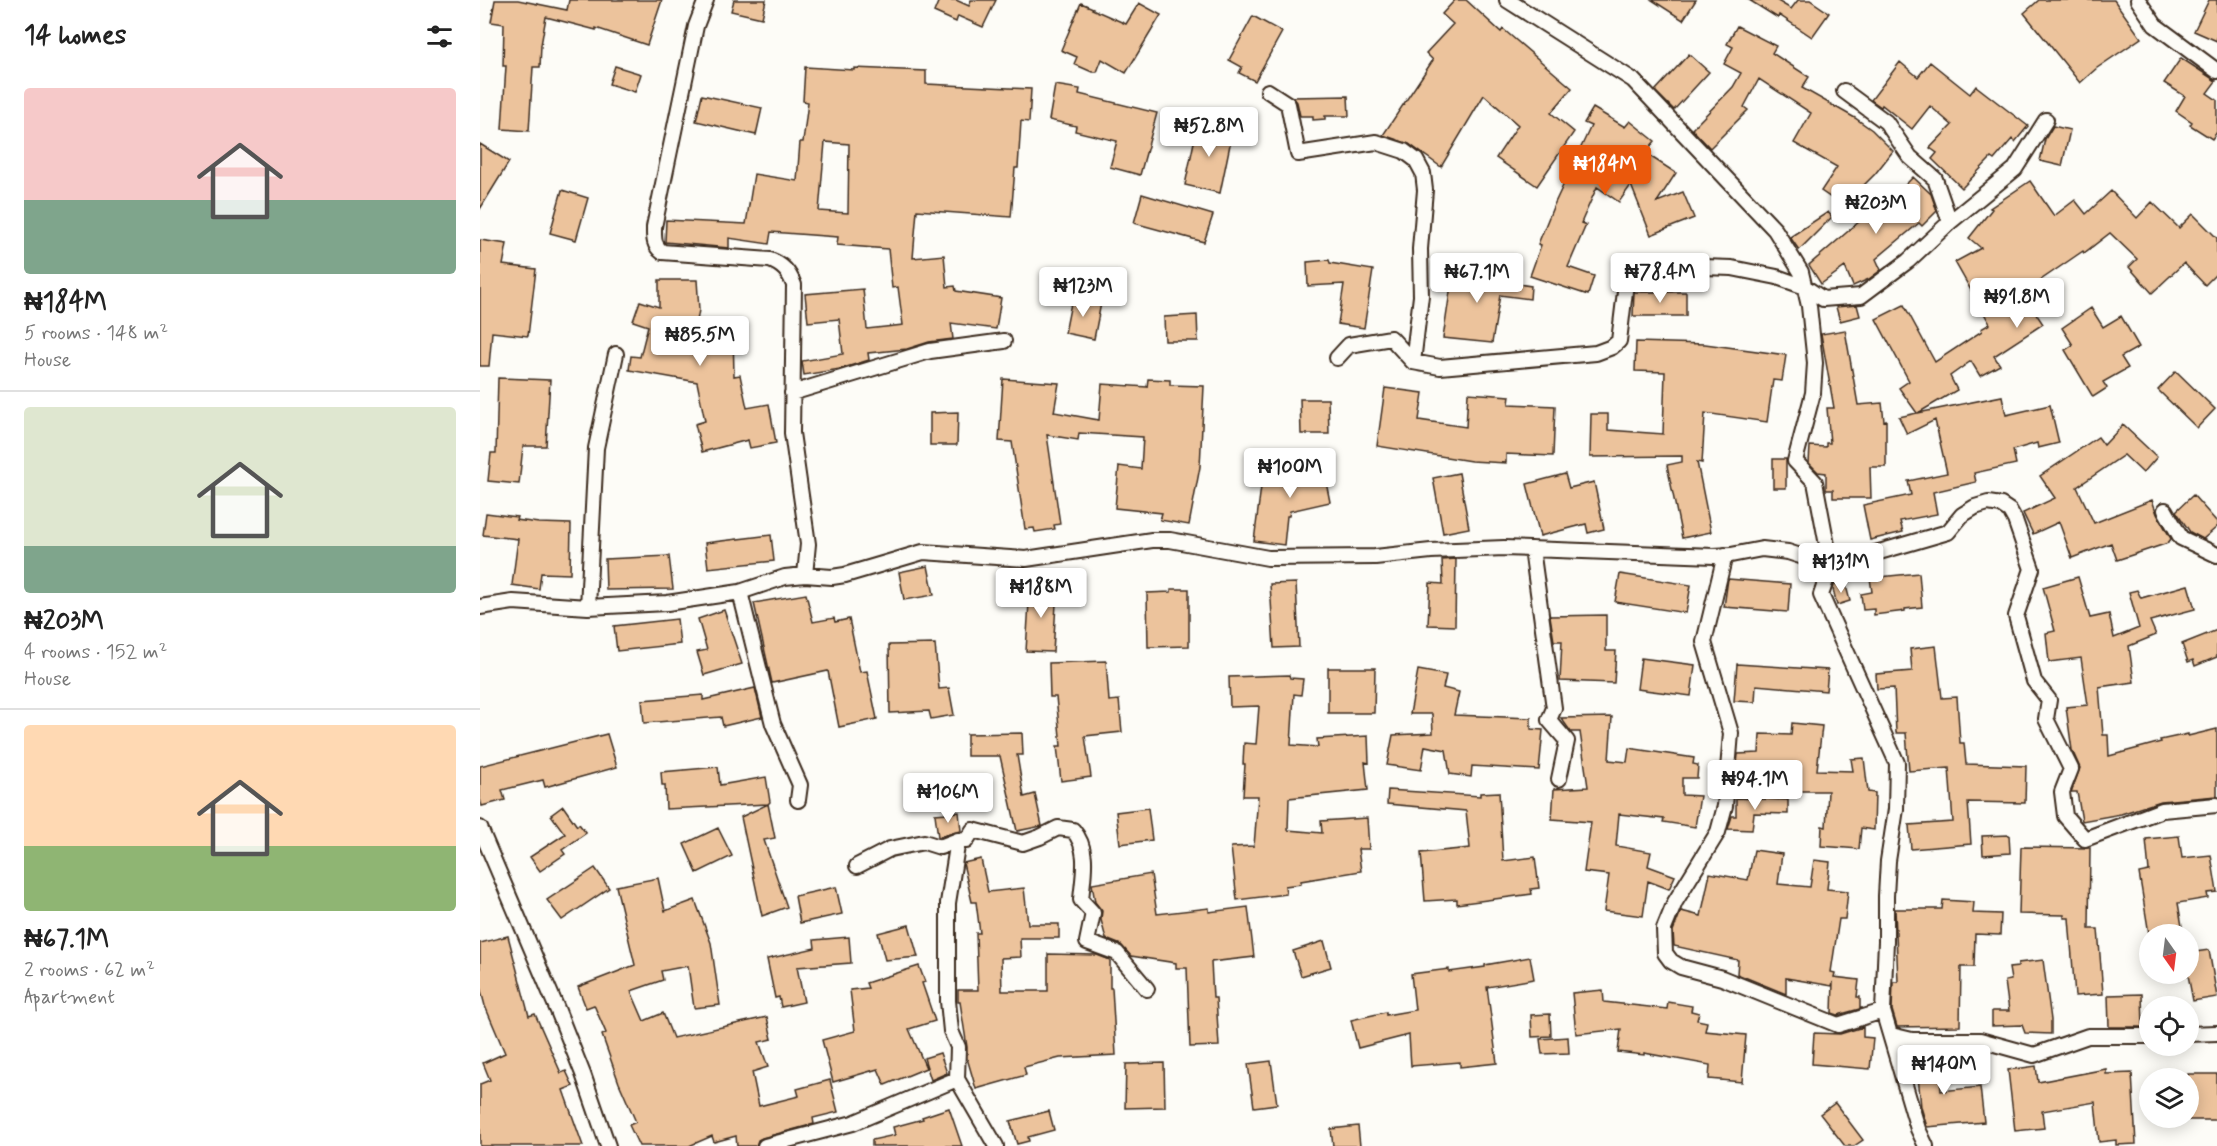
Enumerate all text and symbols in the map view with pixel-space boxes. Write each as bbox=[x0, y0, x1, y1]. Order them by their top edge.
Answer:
text: 14 homes bbox=[24, 19, 126, 53]
icon: filters bbox=[423, 20, 456, 53]
pin: ₦52.8M bbox=[1160, 107, 1258, 158]
text: ₦52.8M bbox=[1174, 113, 1244, 140]
icon: home bbox=[186, 127, 294, 235]
pin: ₦184M bbox=[1563, 145, 1647, 196]
text: ₦184M bbox=[1573, 151, 1637, 178]
pin: ₦203M bbox=[1834, 184, 1918, 235]
text: ₦203M bbox=[1845, 190, 1907, 217]
pin: ₦67.1M bbox=[1428, 253, 1526, 304]
pin: ₦78.4M bbox=[1611, 253, 1709, 304]
text: ₦67.1M bbox=[1444, 259, 1510, 286]
text: ₦78.4M bbox=[1625, 259, 1695, 286]
pin: ₦123M bbox=[1041, 267, 1125, 318]
text: ₦123M bbox=[1053, 273, 1113, 300]
pin: ₦91.8M bbox=[1968, 278, 2066, 329]
text: ₦91.8M bbox=[1984, 284, 2050, 311]
text: ₦184M bbox=[24, 286, 107, 320]
pin: ₦85.5M bbox=[651, 316, 749, 367]
text: 5 rooms · 148 m² bbox=[24, 320, 168, 347]
text: ₦85.5M bbox=[665, 322, 735, 349]
text: House bbox=[24, 347, 71, 374]
icon: home bbox=[186, 446, 294, 554]
pin: ₦100M bbox=[1248, 448, 1332, 499]
text: ₦100M bbox=[1258, 454, 1322, 481]
pin: ₦131M bbox=[1799, 543, 1883, 594]
text: ₦131M bbox=[1812, 549, 1870, 576]
pin: ₦188M bbox=[999, 568, 1083, 619]
text: ₦188M bbox=[1010, 574, 1072, 601]
text: ₦203M bbox=[24, 605, 104, 639]
text: 4 rooms · 152 m² bbox=[24, 639, 167, 666]
text: House bbox=[24, 666, 71, 693]
pin: ₦94.1M bbox=[1706, 760, 1804, 811]
icon: home bbox=[186, 764, 294, 872]
text: ₦94.1M bbox=[1721, 766, 1789, 793]
pin: ₦106M bbox=[906, 773, 990, 824]
text: ₦106M bbox=[917, 779, 979, 806]
text: ₦67.1M bbox=[24, 923, 109, 957]
north arrow bbox=[2139, 924, 2199, 984]
map controls bbox=[2139, 924, 2199, 1128]
text: 2 rooms · 62 m² bbox=[24, 957, 155, 984]
text: Apartment bbox=[24, 984, 115, 1011]
button: locate bbox=[2139, 996, 2199, 1056]
pin: ₦140M bbox=[1902, 1045, 1986, 1096]
text: ₦140M bbox=[1911, 1051, 1977, 1078]
button: layers bbox=[2139, 1068, 2199, 1128]

